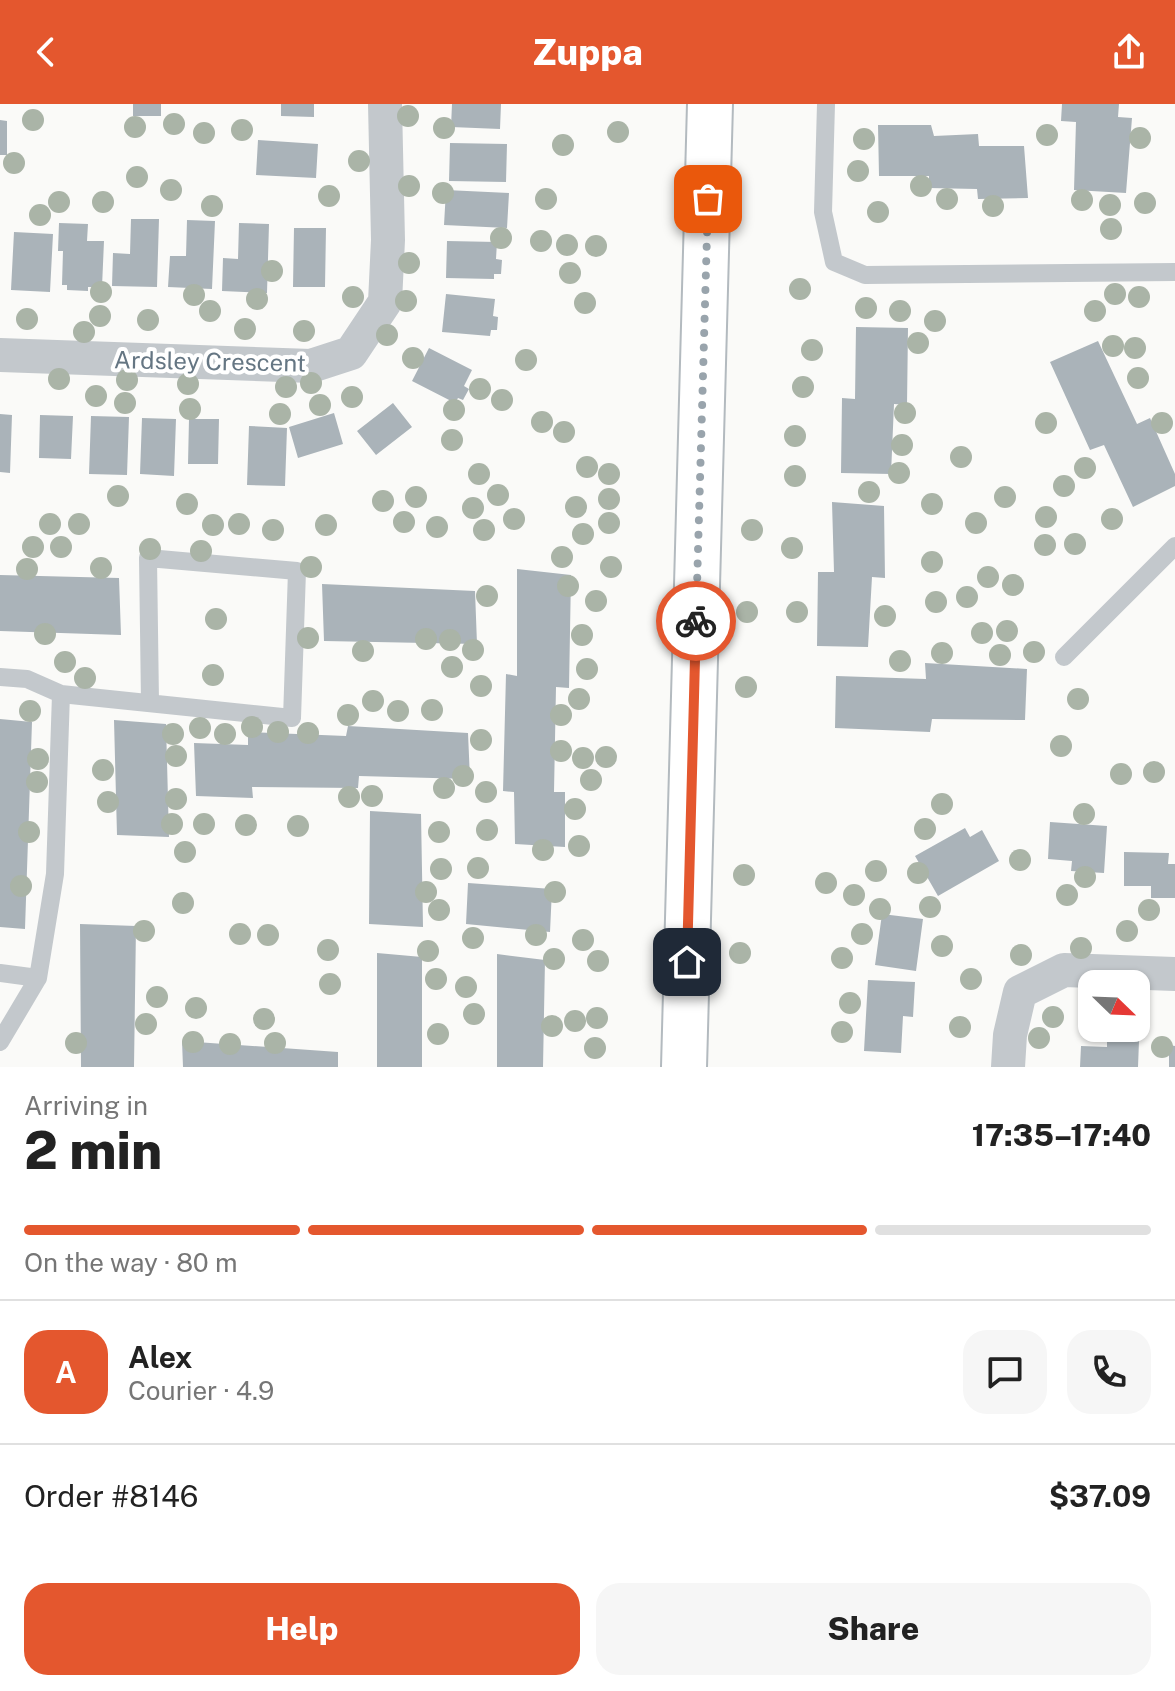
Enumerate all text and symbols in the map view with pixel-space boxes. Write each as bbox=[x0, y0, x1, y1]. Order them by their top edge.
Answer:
icon: back bbox=[24, 30, 68, 74]
icon: share bbox=[1107, 30, 1151, 74]
text: Zuppa bbox=[532, 31, 643, 73]
pin bbox=[674, 165, 742, 233]
icon: bag bbox=[686, 177, 730, 221]
street label: Ardsley Crescent bbox=[114, 345, 306, 377]
courier bbox=[656, 581, 736, 661]
icon: bike bbox=[674, 599, 718, 643]
pin bbox=[653, 928, 721, 996]
icon: home bbox=[665, 940, 709, 984]
north arrow bbox=[1078, 970, 1150, 1042]
map controls bbox=[1078, 970, 1150, 1042]
text: Arriving in bbox=[24, 1090, 148, 1121]
text: 17:35–17:40 bbox=[972, 1117, 1151, 1153]
text: 2 min bbox=[24, 1120, 162, 1181]
text: On the way · 80 m bbox=[24, 1247, 238, 1278]
button: chat bbox=[963, 1330, 1047, 1414]
button: phone bbox=[1067, 1330, 1151, 1414]
text: Alex bbox=[128, 1339, 192, 1375]
text: A bbox=[55, 1354, 77, 1390]
text: Courier · 4.9 bbox=[128, 1375, 274, 1406]
text: Order #8146 bbox=[24, 1478, 198, 1514]
text: $37.09 bbox=[1049, 1478, 1151, 1514]
button: Help bbox=[24, 1583, 580, 1675]
button: Share bbox=[596, 1583, 1151, 1675]

